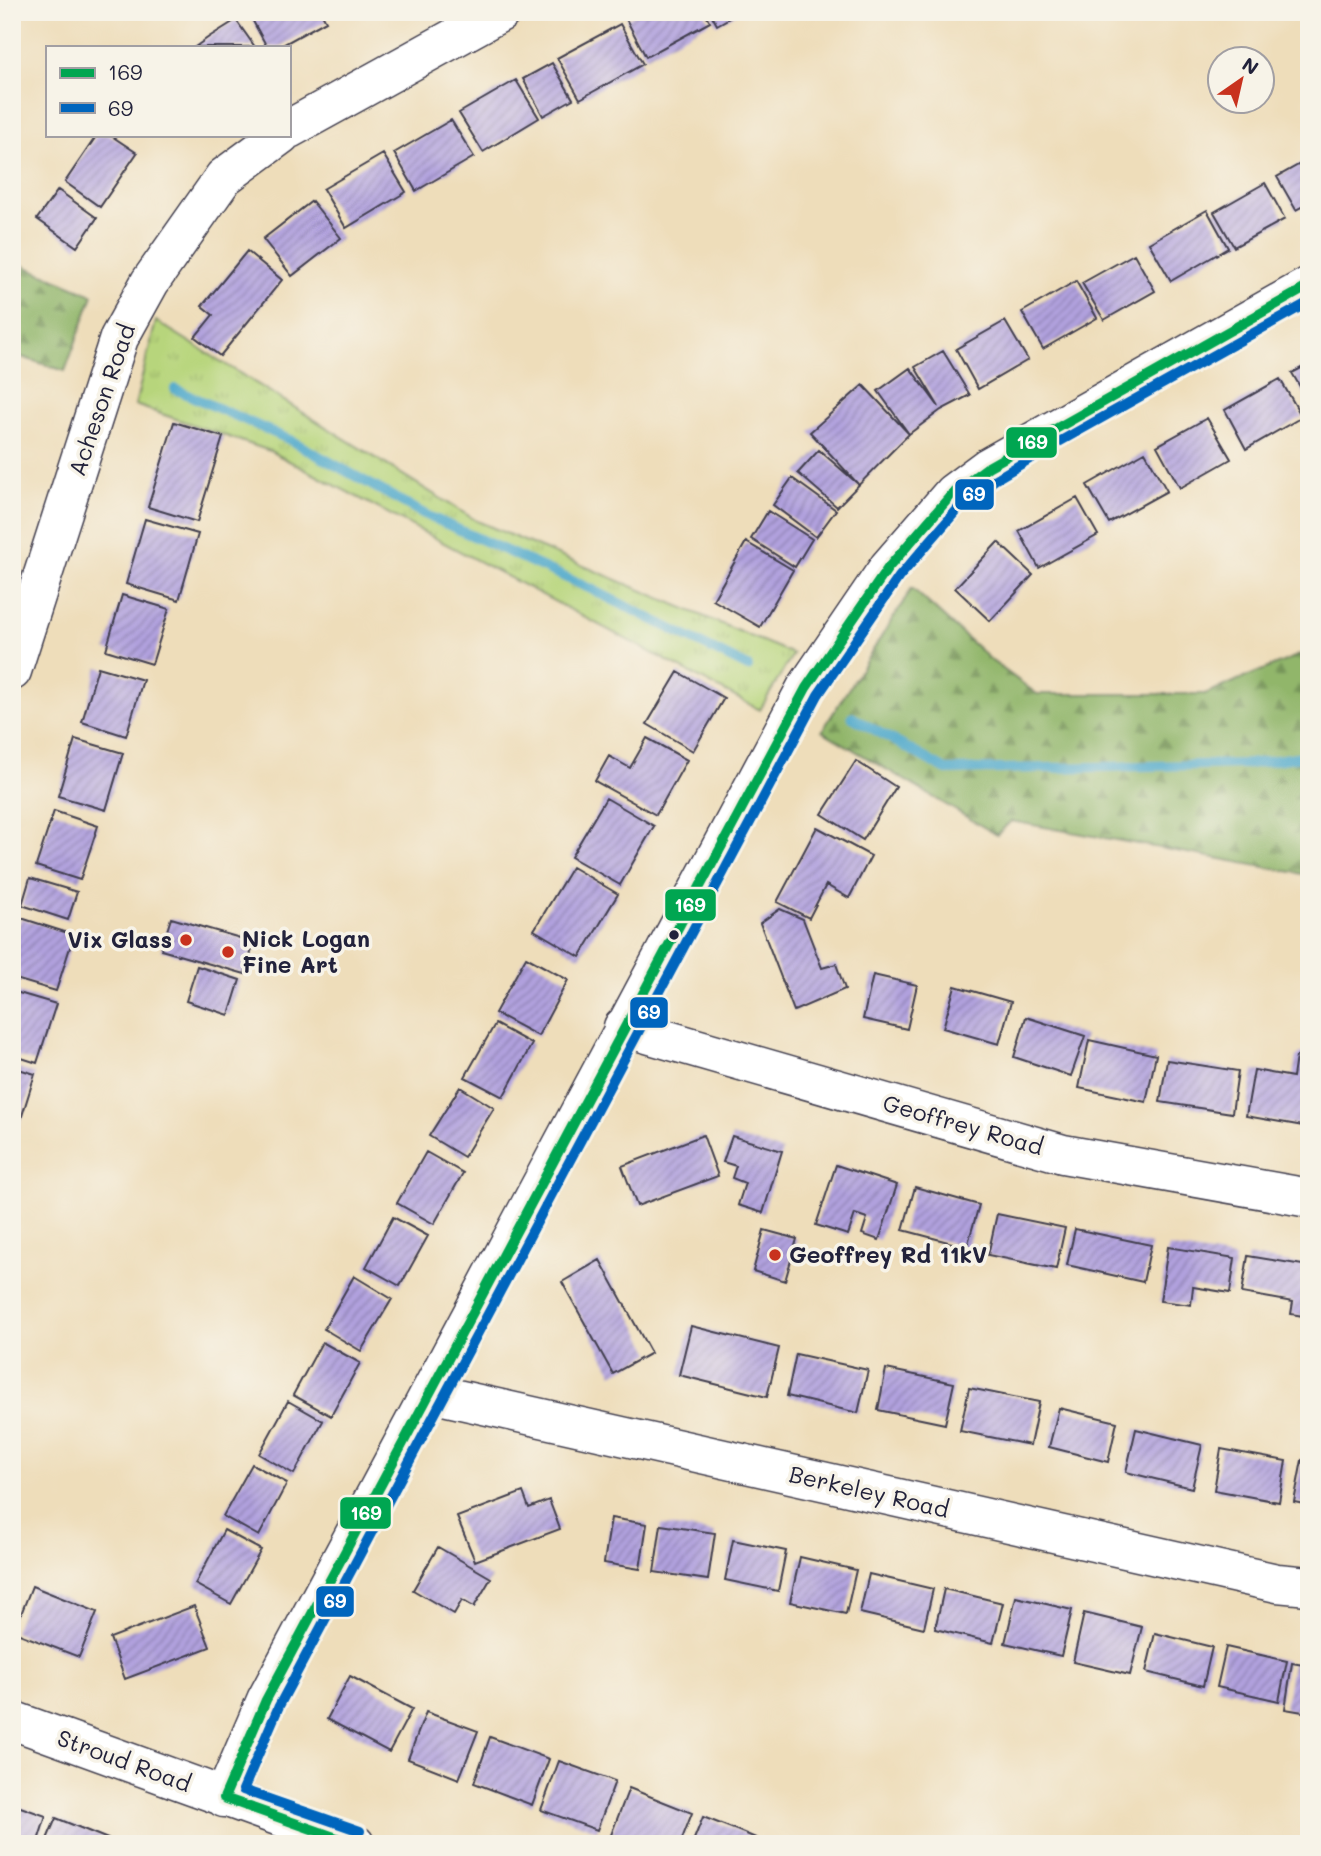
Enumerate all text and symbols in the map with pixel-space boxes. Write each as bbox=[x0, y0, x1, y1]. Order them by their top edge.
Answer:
legend bbox=[46, 46, 290, 136]
north arrow bbox=[1206, 46, 1276, 116]
text: N bbox=[1238, 51, 1264, 80]
text: 169 bbox=[108, 58, 142, 85]
text: 69 bbox=[108, 94, 133, 121]
street label: Acheson Road bbox=[61, 320, 141, 480]
line badge: 169 bbox=[1005, 426, 1058, 459]
text: 169 bbox=[1016, 429, 1048, 454]
line badge: 69 bbox=[954, 478, 995, 511]
text: 69 bbox=[963, 481, 986, 506]
line badge: 169 bbox=[664, 888, 717, 922]
text: 169 bbox=[674, 892, 706, 917]
place label: Nick Logan Fine Art bbox=[242, 923, 370, 979]
place label: Vix Glass bbox=[67, 924, 172, 954]
unlabelled marker bbox=[667, 928, 681, 942]
marker: Vix Glass bbox=[178, 932, 194, 948]
marker: Nick Logan Fine Art bbox=[220, 944, 236, 960]
line badge: 69 bbox=[629, 996, 669, 1029]
text: 69 bbox=[638, 999, 661, 1024]
street label: Geoffrey Road bbox=[880, 1087, 1047, 1161]
place label: Geoffrey Rd 11kV bbox=[789, 1239, 987, 1269]
marker: Geoffrey Rd 11kV bbox=[767, 1247, 783, 1263]
street label: Berkeley Road bbox=[786, 1458, 952, 1524]
line badge: 169 bbox=[339, 1496, 392, 1530]
text: 169 bbox=[350, 1500, 382, 1525]
line badge: 69 bbox=[315, 1585, 355, 1618]
text: 69 bbox=[324, 1588, 347, 1613]
street label: Stroud Road bbox=[53, 1722, 195, 1798]

